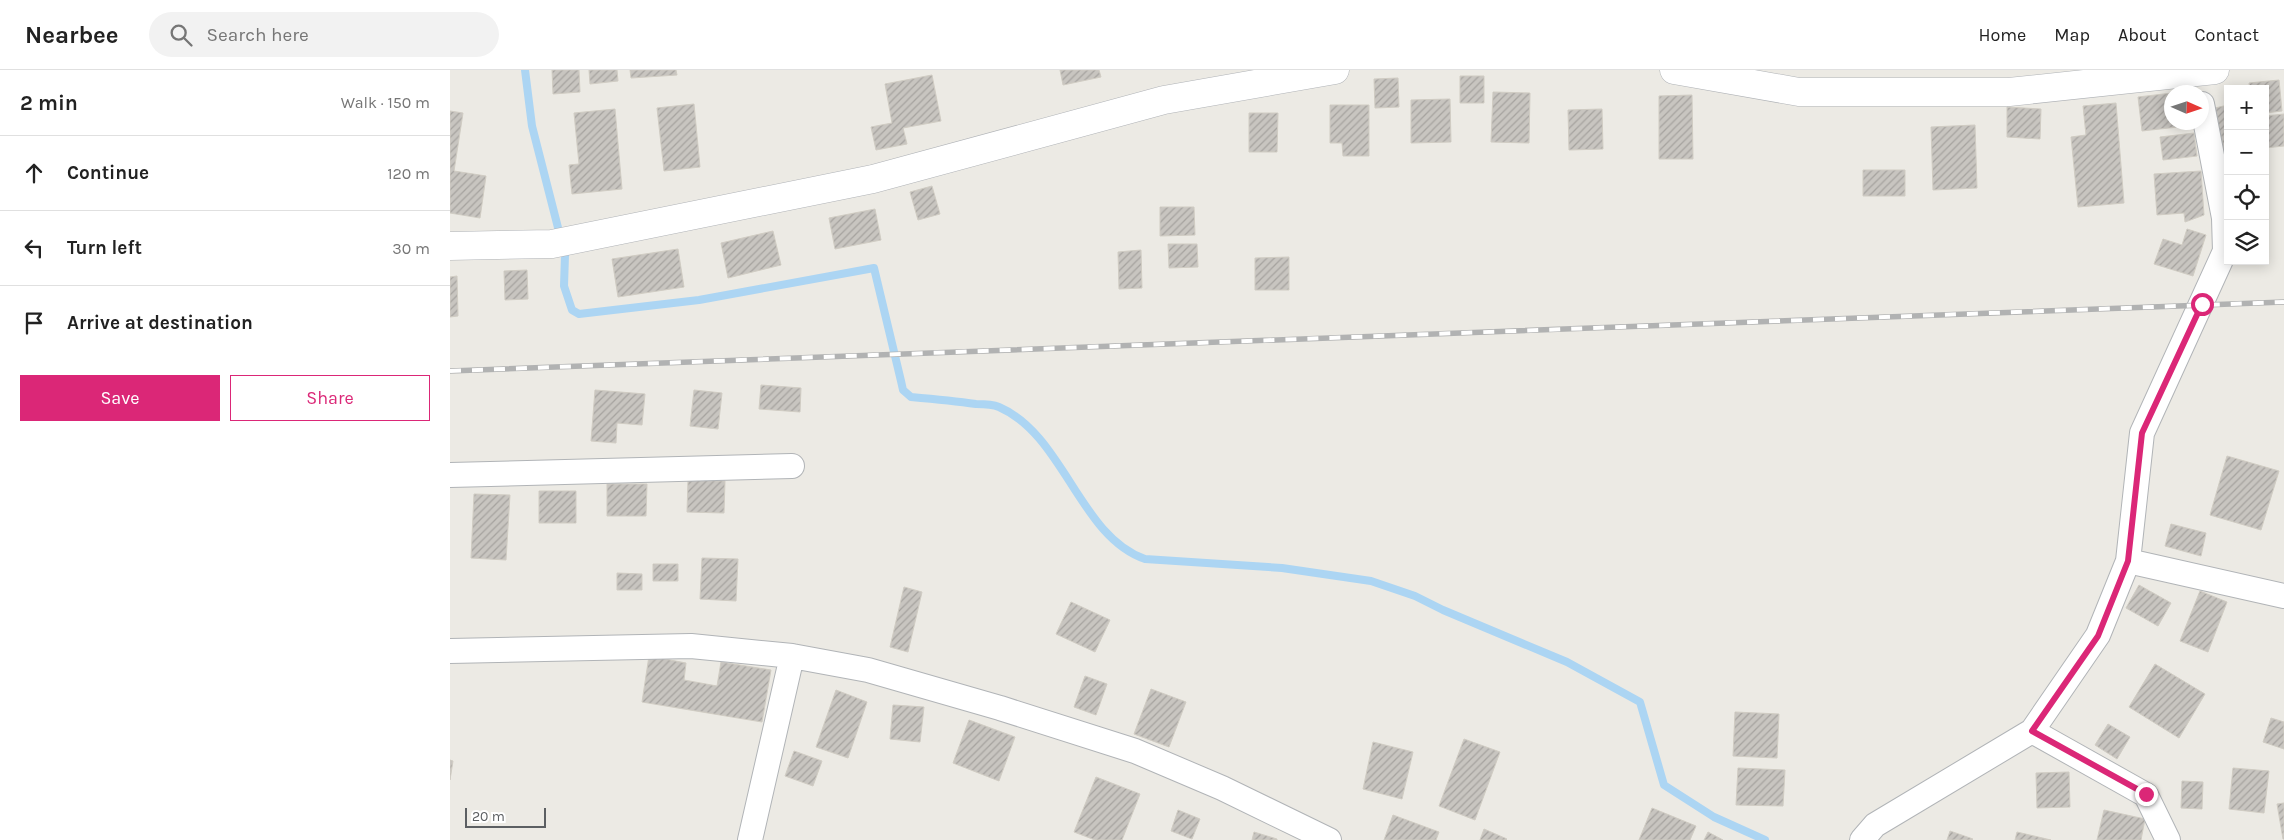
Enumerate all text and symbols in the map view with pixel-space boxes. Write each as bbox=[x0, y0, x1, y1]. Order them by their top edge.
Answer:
search box bbox=[149, 12, 499, 57]
text: Nearbee bbox=[25, 21, 119, 49]
icon: search bbox=[167, 21, 195, 49]
text: Search here bbox=[207, 24, 309, 46]
text: Home bbox=[1978, 24, 2026, 46]
text: Map bbox=[2054, 24, 2090, 46]
text: About bbox=[2118, 24, 2167, 46]
text: Contact bbox=[2195, 24, 2259, 46]
north arrow bbox=[2164, 85, 2209, 130]
map controls bbox=[2224, 85, 2269, 265]
button: + bbox=[2224, 85, 2269, 130]
text: 2 min bbox=[20, 91, 78, 115]
text: Walk · 150 m bbox=[341, 93, 430, 112]
button: − bbox=[2224, 130, 2269, 175]
icon: ahead bbox=[20, 159, 48, 187]
text: Continue bbox=[67, 162, 149, 184]
text: 120 m bbox=[387, 164, 430, 183]
button: locate bbox=[2224, 175, 2269, 220]
button: layers bbox=[2224, 220, 2269, 265]
icon: left bbox=[20, 234, 48, 262]
text: Turn left bbox=[67, 237, 142, 259]
text: 30 m bbox=[392, 239, 430, 258]
route start bbox=[2191, 293, 2214, 316]
icon: arrive bbox=[20, 309, 48, 337]
text: Arrive at destination bbox=[67, 312, 253, 334]
button: Save bbox=[20, 375, 220, 421]
button: Share bbox=[230, 375, 430, 421]
route end bbox=[2135, 783, 2158, 806]
scale bar bbox=[465, 805, 546, 828]
text: 20 m bbox=[472, 808, 505, 825]

